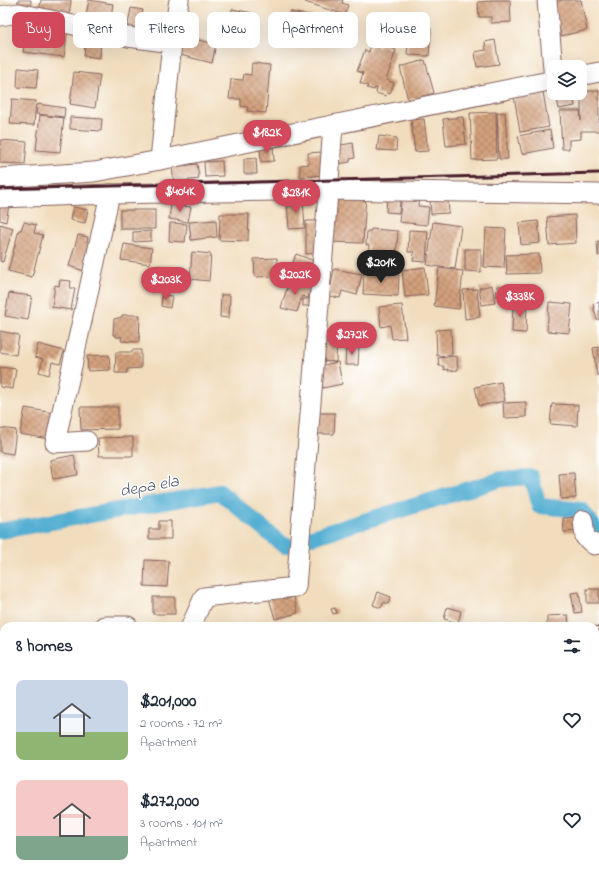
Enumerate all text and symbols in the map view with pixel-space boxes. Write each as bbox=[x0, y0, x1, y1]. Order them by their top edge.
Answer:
chip: Buy bbox=[12, 12, 65, 48]
chip: Rent bbox=[73, 12, 127, 48]
chip: Filters bbox=[135, 12, 199, 48]
chip: New bbox=[207, 12, 260, 48]
chip: Apartment bbox=[268, 12, 358, 48]
chip: House bbox=[366, 12, 430, 48]
map controls bbox=[547, 60, 587, 100]
button: layers bbox=[547, 60, 587, 100]
pin: $182K bbox=[239, 120, 295, 154]
text: $182K bbox=[252, 123, 282, 142]
pin: $404K bbox=[152, 179, 208, 213]
pin: $281K bbox=[268, 180, 324, 214]
text: $404K bbox=[165, 182, 195, 201]
text: $281K bbox=[281, 183, 311, 202]
pin: $201K bbox=[353, 250, 409, 284]
text: $201K bbox=[366, 253, 396, 272]
pin: $202K bbox=[267, 262, 323, 296]
text: $202K bbox=[279, 265, 311, 284]
pin: $203K bbox=[138, 267, 194, 301]
text: $203K bbox=[150, 270, 182, 289]
pin: $338K bbox=[492, 284, 548, 318]
text: $338K bbox=[505, 287, 535, 306]
pin: $272K bbox=[324, 322, 380, 356]
text: $272K bbox=[336, 325, 368, 344]
water label: depa ela bbox=[118, 469, 182, 504]
text: 8 homes bbox=[16, 634, 73, 659]
icon: filters bbox=[561, 635, 583, 657]
text: $201,000 bbox=[140, 689, 196, 714]
icon: home bbox=[48, 696, 96, 744]
icon: heart bbox=[561, 709, 583, 731]
text: 2 rooms · 72 m² bbox=[140, 714, 222, 733]
text: Apartment bbox=[140, 733, 197, 752]
text: $272,000 bbox=[140, 789, 199, 814]
icon: home bbox=[48, 796, 96, 844]
icon: heart bbox=[561, 809, 583, 831]
text: 3 rooms · 101 m² bbox=[140, 814, 223, 833]
text: Apartment bbox=[140, 833, 197, 852]

